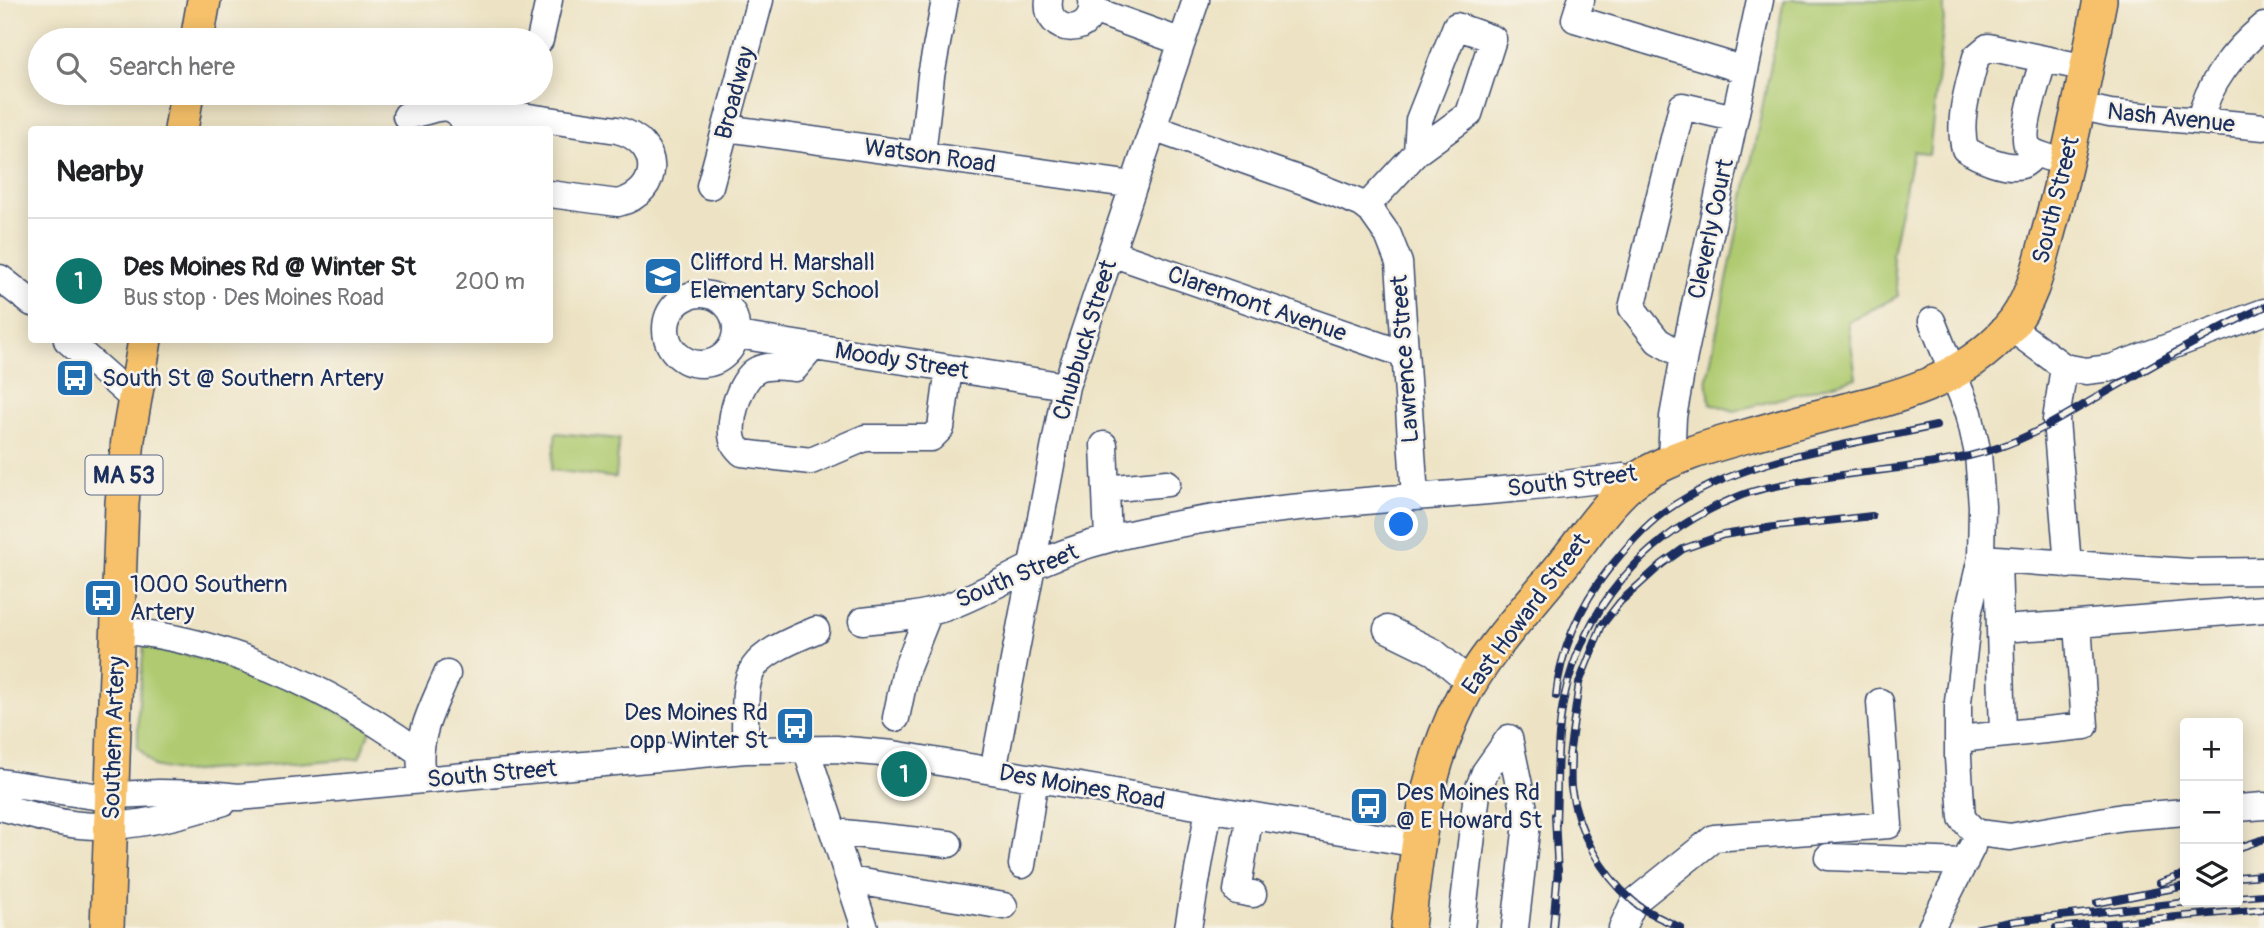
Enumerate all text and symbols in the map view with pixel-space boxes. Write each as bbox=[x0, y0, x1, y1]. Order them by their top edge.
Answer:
search box bbox=[28, 28, 553, 105]
street label: Broadway bbox=[709, 43, 761, 143]
icon: search bbox=[52, 48, 90, 86]
text: Search here bbox=[108, 51, 235, 83]
street label: Nash Avenue bbox=[2106, 97, 2237, 139]
street label: Watson Road bbox=[862, 132, 998, 180]
street label: South Street bbox=[2026, 133, 2086, 267]
text: Nearby bbox=[56, 153, 143, 190]
street label: Cleverly Court bbox=[1682, 156, 1740, 302]
place label: Clifford H. Marshall Elementary School bbox=[690, 248, 880, 305]
text: Des Moines Rd @ Winter St bbox=[123, 251, 416, 283]
school or university icon: Clifford H. Marshall Elementary School bbox=[642, 255, 684, 297]
street label: Chubbuck Street bbox=[1047, 256, 1123, 424]
street label: Claremont Avenue bbox=[1164, 260, 1350, 348]
text: 1 bbox=[75, 267, 84, 296]
text: 200 m bbox=[455, 267, 525, 296]
street label: Lawrence Street bbox=[1385, 274, 1425, 444]
text: Bus stop · Des Moines Road bbox=[123, 283, 384, 312]
street label: Moody Street bbox=[833, 336, 971, 386]
bus stop icon: South St @ Southern Artery bbox=[54, 357, 96, 399]
place label: South St @ Southern Artery bbox=[102, 364, 384, 393]
road number: MA 53 bbox=[86, 456, 162, 495]
street label: South Street bbox=[1506, 459, 1639, 503]
your location bbox=[1384, 507, 1418, 541]
street label: East Howard Street bbox=[1456, 527, 1596, 700]
street label: South Street bbox=[951, 537, 1083, 615]
place label: 1000 Southern Artery bbox=[130, 570, 288, 627]
bus stop icon: 1000 Southern Artery bbox=[82, 577, 124, 619]
street label: Southern Artery bbox=[97, 656, 131, 820]
place label: Des Moines Rd opp Winter St bbox=[624, 698, 768, 755]
bus stop icon: Des Moines Rd opp Winter St bbox=[774, 705, 816, 747]
map controls bbox=[2180, 718, 2243, 907]
button: + bbox=[2180, 718, 2243, 781]
pin: 1 bbox=[881, 748, 927, 800]
street label: South Street bbox=[426, 754, 558, 794]
street label: Des Moines Road bbox=[997, 758, 1167, 816]
place label: Des Moines Rd @ E Howard St bbox=[1396, 778, 1542, 835]
button: − bbox=[2180, 781, 2243, 844]
bus stop icon: Des Moines Rd @ E Howard St bbox=[1348, 785, 1390, 827]
button: layers bbox=[2180, 844, 2243, 907]

